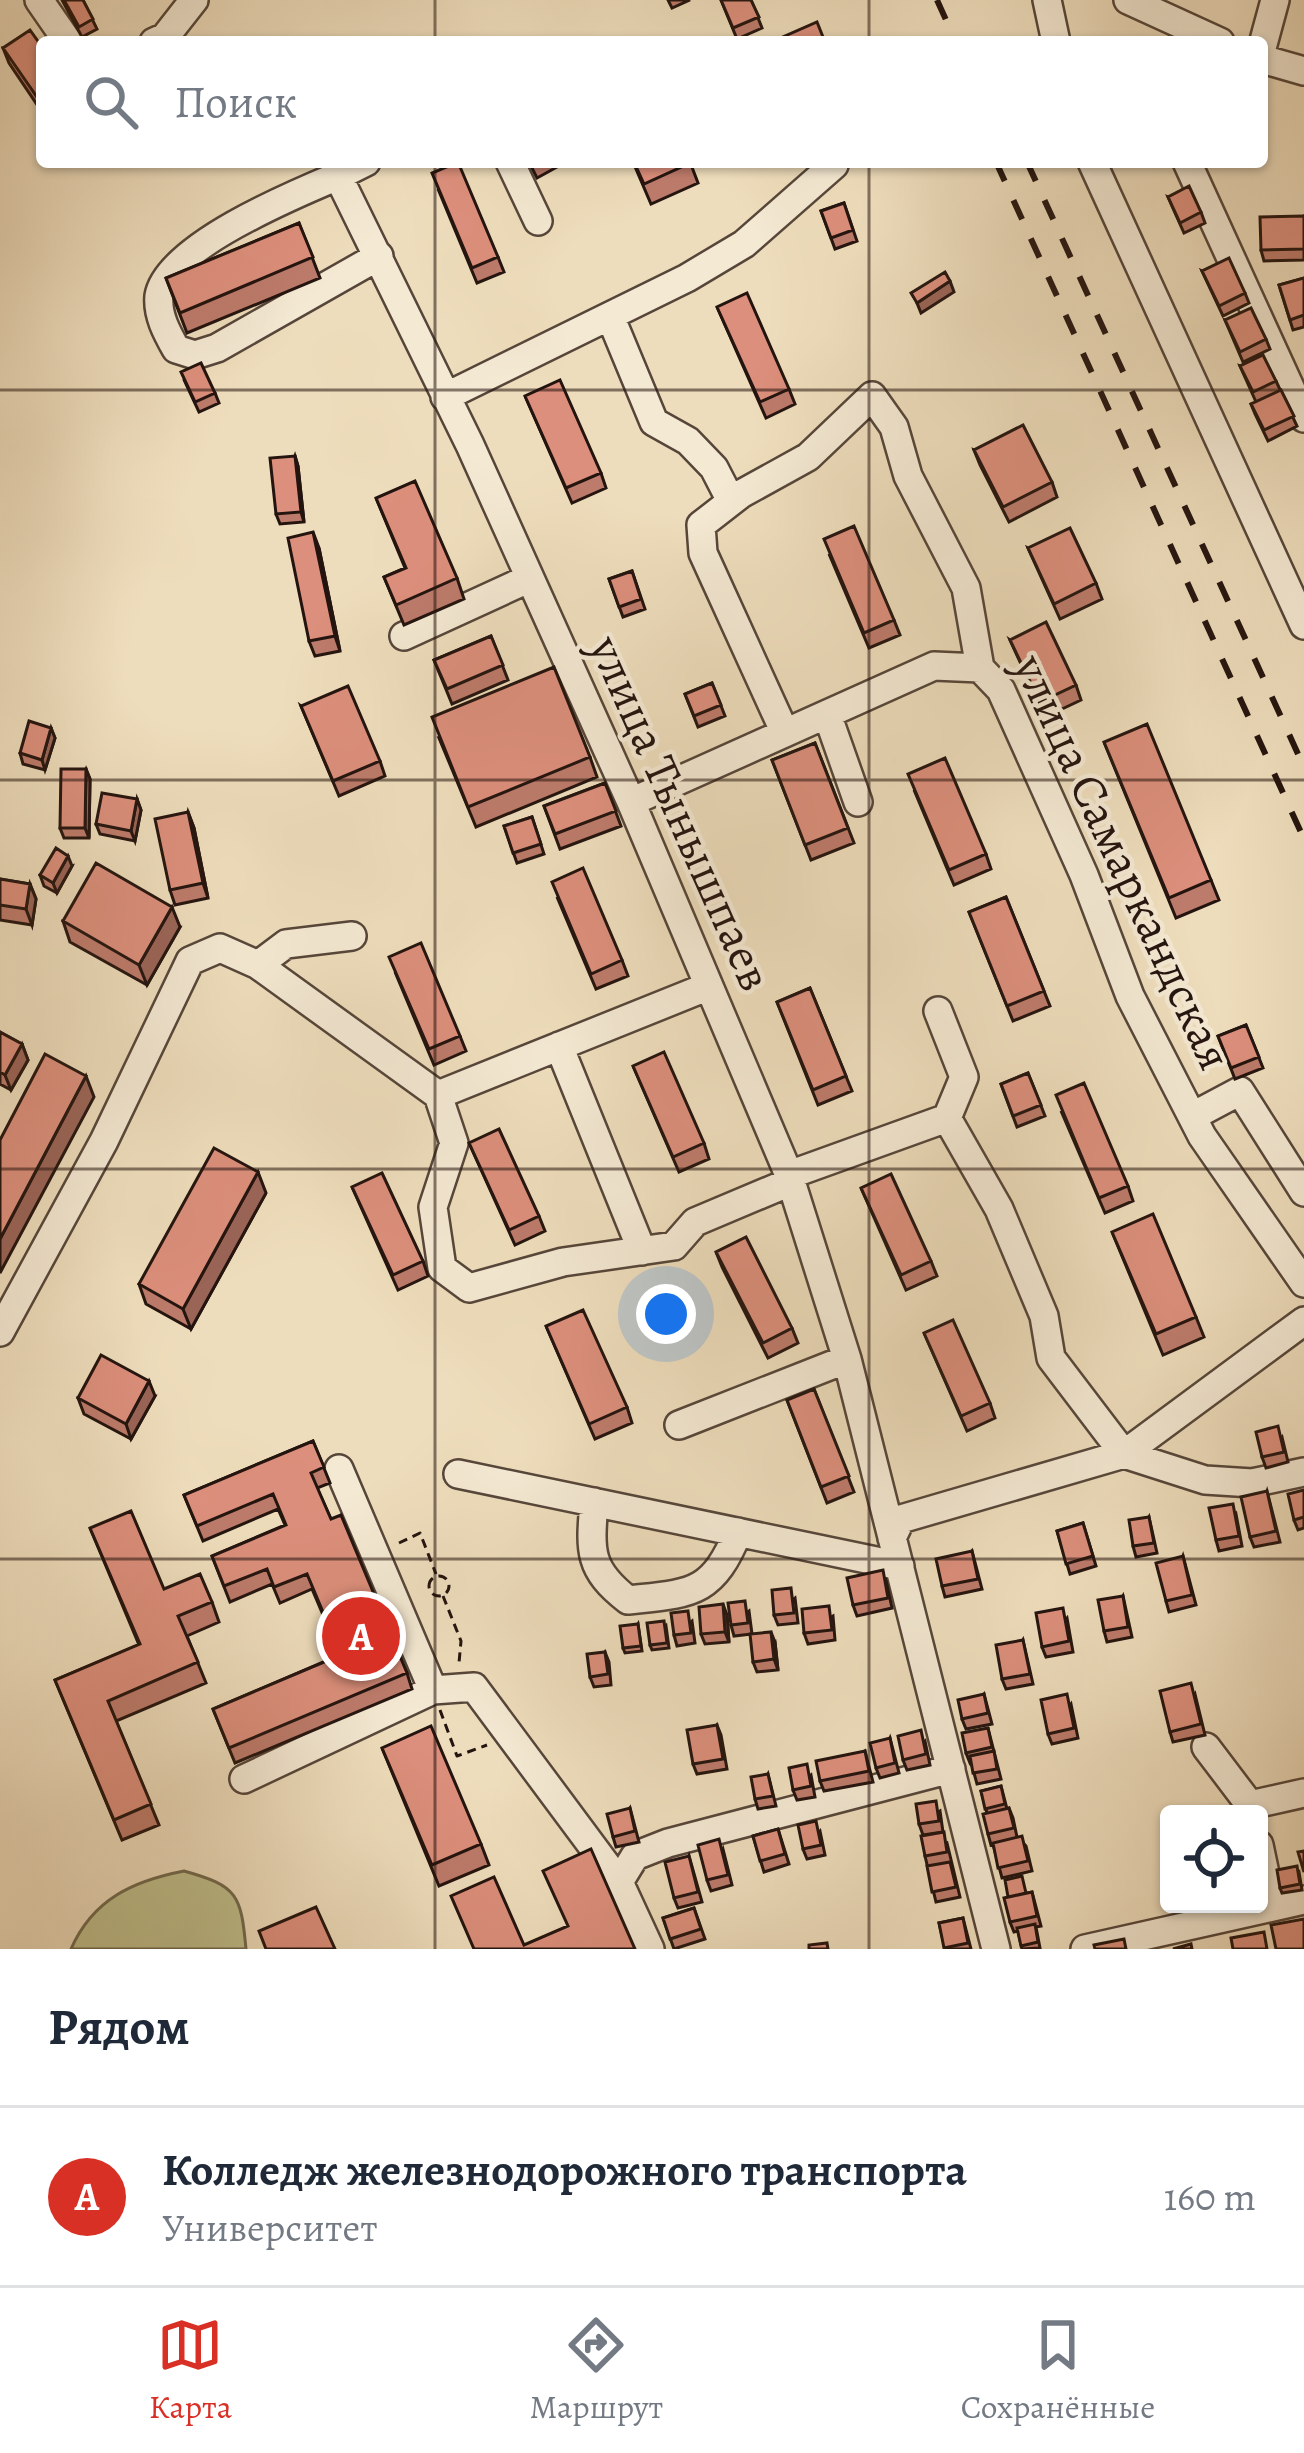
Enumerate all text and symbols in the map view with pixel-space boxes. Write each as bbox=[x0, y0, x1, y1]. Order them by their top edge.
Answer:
search box bbox=[36, 36, 1268, 168]
icon: search bbox=[78, 69, 144, 135]
text: Поиск bbox=[174, 71, 297, 133]
street label: улица Тынышпаев bbox=[573, 624, 789, 1001]
street label: улица Самаркандская bbox=[997, 643, 1248, 1081]
your location bbox=[636, 1284, 696, 1344]
pin: A bbox=[322, 1591, 400, 1681]
map controls bbox=[1160, 1805, 1268, 1913]
button: locate bbox=[1160, 1805, 1268, 1913]
text: Рядом bbox=[48, 1992, 190, 2062]
text: Колледж железнодорожного транспорта bbox=[162, 2139, 967, 2201]
text: A bbox=[75, 2170, 99, 2223]
text: 160 m bbox=[1164, 2170, 1256, 2223]
text: Университет bbox=[162, 2201, 378, 2254]
tab: Карта bbox=[149, 2312, 232, 2429]
tab: Маршрут bbox=[529, 2312, 663, 2429]
tab: Сохранённые bbox=[961, 2312, 1155, 2429]

